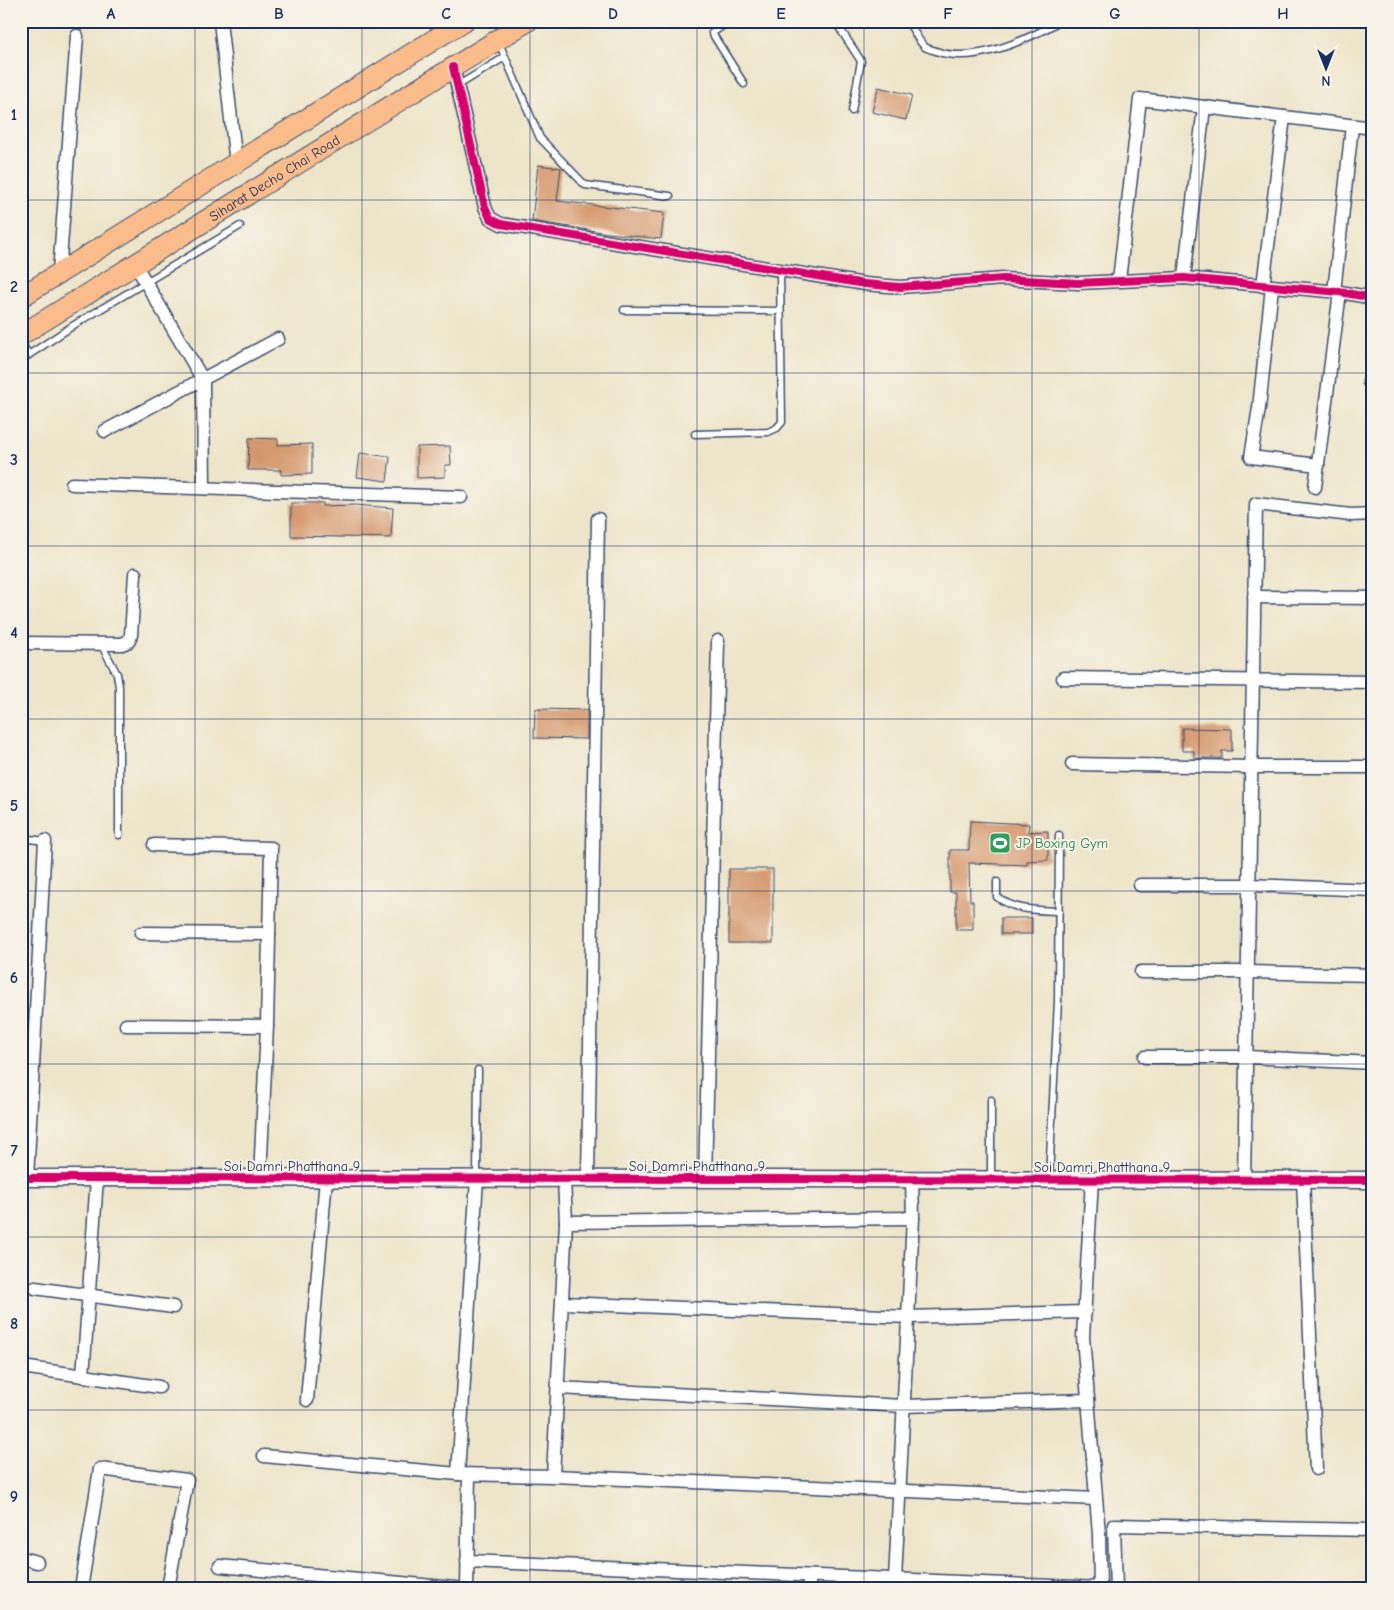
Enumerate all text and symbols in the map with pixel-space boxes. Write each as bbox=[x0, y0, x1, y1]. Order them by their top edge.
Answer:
text: A bbox=[107, 5, 116, 23]
text: B bbox=[274, 5, 284, 23]
text: C bbox=[441, 5, 451, 23]
text: D bbox=[608, 5, 618, 23]
text: E bbox=[776, 5, 786, 23]
text: F bbox=[943, 5, 953, 23]
text: G bbox=[1109, 5, 1121, 23]
text: H bbox=[1277, 5, 1289, 23]
north arrow bbox=[1302, 42, 1352, 92]
text: N bbox=[1321, 72, 1331, 89]
text: 1 bbox=[11, 106, 17, 124]
street label: Siharat Decho Chai Road bbox=[206, 132, 343, 225]
text: 2 bbox=[10, 278, 18, 296]
text: 3 bbox=[10, 451, 18, 469]
text: 4 bbox=[10, 624, 18, 642]
text: 5 bbox=[10, 797, 18, 815]
sports icon: JP Boxing Gym bbox=[988, 831, 1012, 855]
place label: JP Boxing Gym bbox=[1016, 835, 1108, 852]
text: 6 bbox=[10, 969, 18, 987]
text: 7 bbox=[10, 1142, 18, 1160]
street label: Soi Damri Phatthana 9 bbox=[224, 1158, 360, 1175]
street label: Soi Damri Phatthana 9 bbox=[629, 1158, 765, 1175]
street label: Soi Damri Phatthana 9 bbox=[1034, 1159, 1170, 1176]
text: 8 bbox=[10, 1315, 18, 1333]
text: 9 bbox=[10, 1488, 18, 1506]

